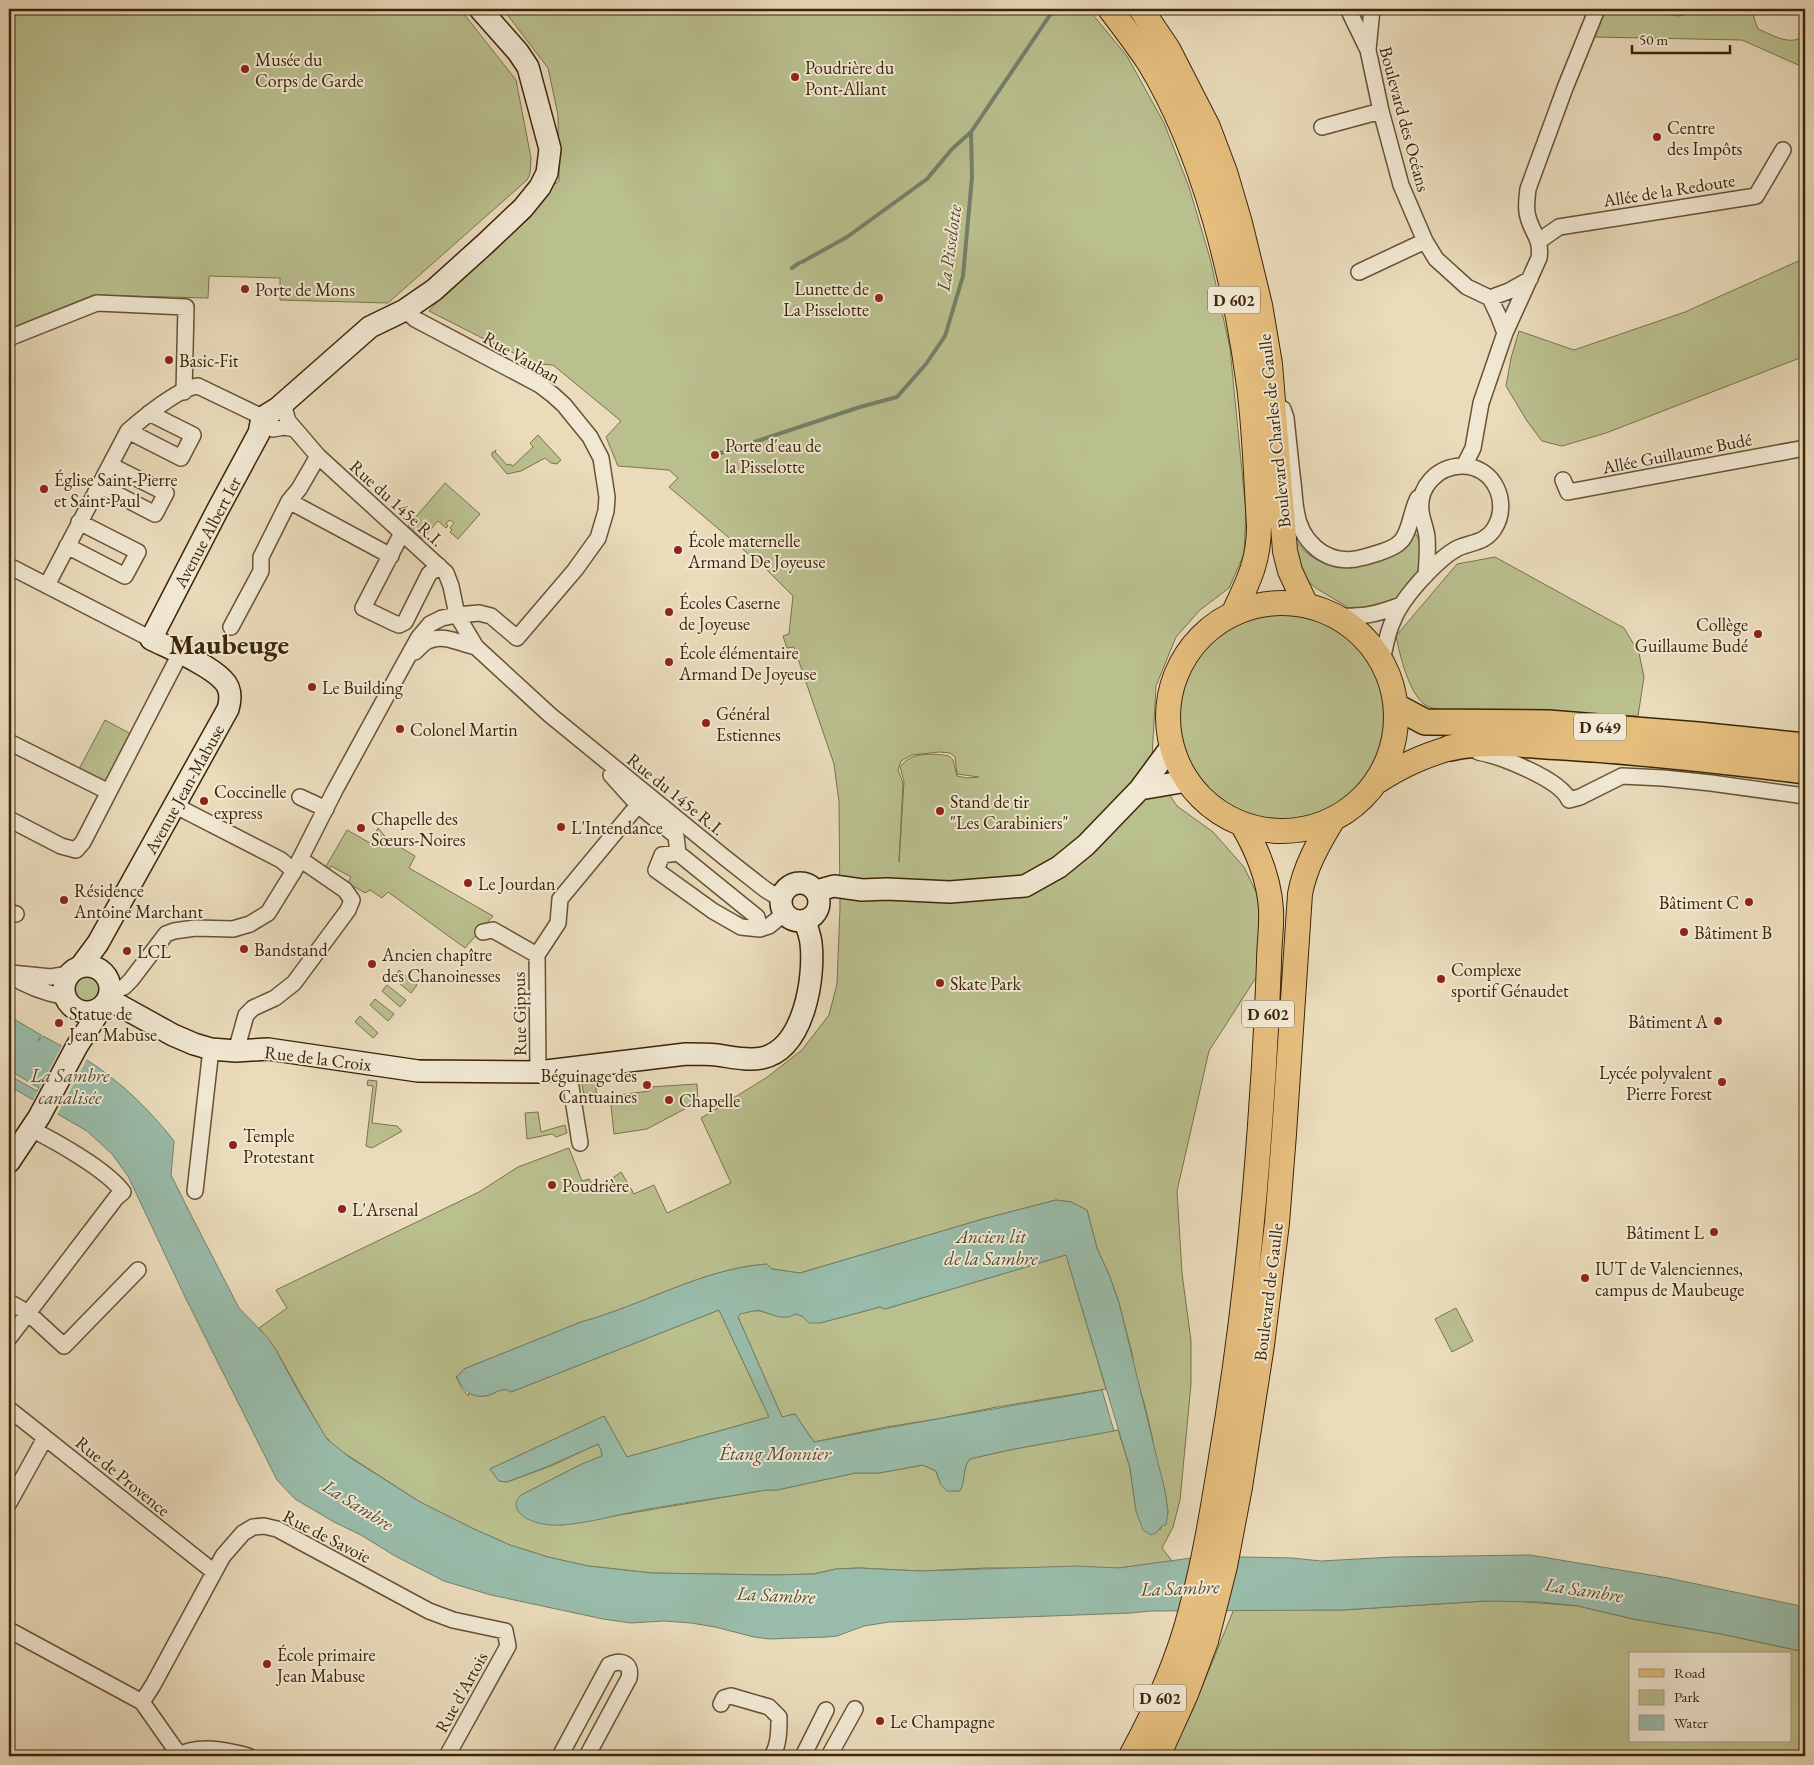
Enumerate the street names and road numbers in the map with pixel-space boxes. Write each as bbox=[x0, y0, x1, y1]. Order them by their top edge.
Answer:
street label: Boulevard des Océans bbox=[1375, 44, 1436, 194]
street label: Allée de la Redoute bbox=[1600, 168, 1737, 212]
road number: D 602 bbox=[1208, 286, 1260, 314]
street label: Rue Vauban bbox=[479, 326, 565, 389]
street label: Boulevard Charles de Gaulle bbox=[1252, 333, 1296, 529]
street label: Allée Guillaume Budé bbox=[1599, 427, 1754, 479]
street label: Rue du 145e R.I. bbox=[345, 455, 449, 551]
street label: Avenue Albert Ier bbox=[168, 472, 246, 592]
road number: D 649 bbox=[1574, 714, 1626, 740]
street label: Avenue Jean-Mabuse bbox=[138, 720, 229, 859]
street label: Rue du 145e R.I. bbox=[623, 748, 729, 840]
street label: Rue Gippus bbox=[507, 971, 531, 1056]
road number: D 602 bbox=[1242, 1001, 1294, 1028]
street label: Rue de la Croix bbox=[263, 1040, 373, 1076]
street label: Boulevard de Gaulle bbox=[1248, 1222, 1288, 1362]
street label: Rue de Provence bbox=[71, 1431, 175, 1521]
street label: Rue de Savoie bbox=[279, 1504, 375, 1568]
street label: Rue d'Artois bbox=[429, 1647, 493, 1736]
road number: D 602 bbox=[1134, 1685, 1186, 1712]

